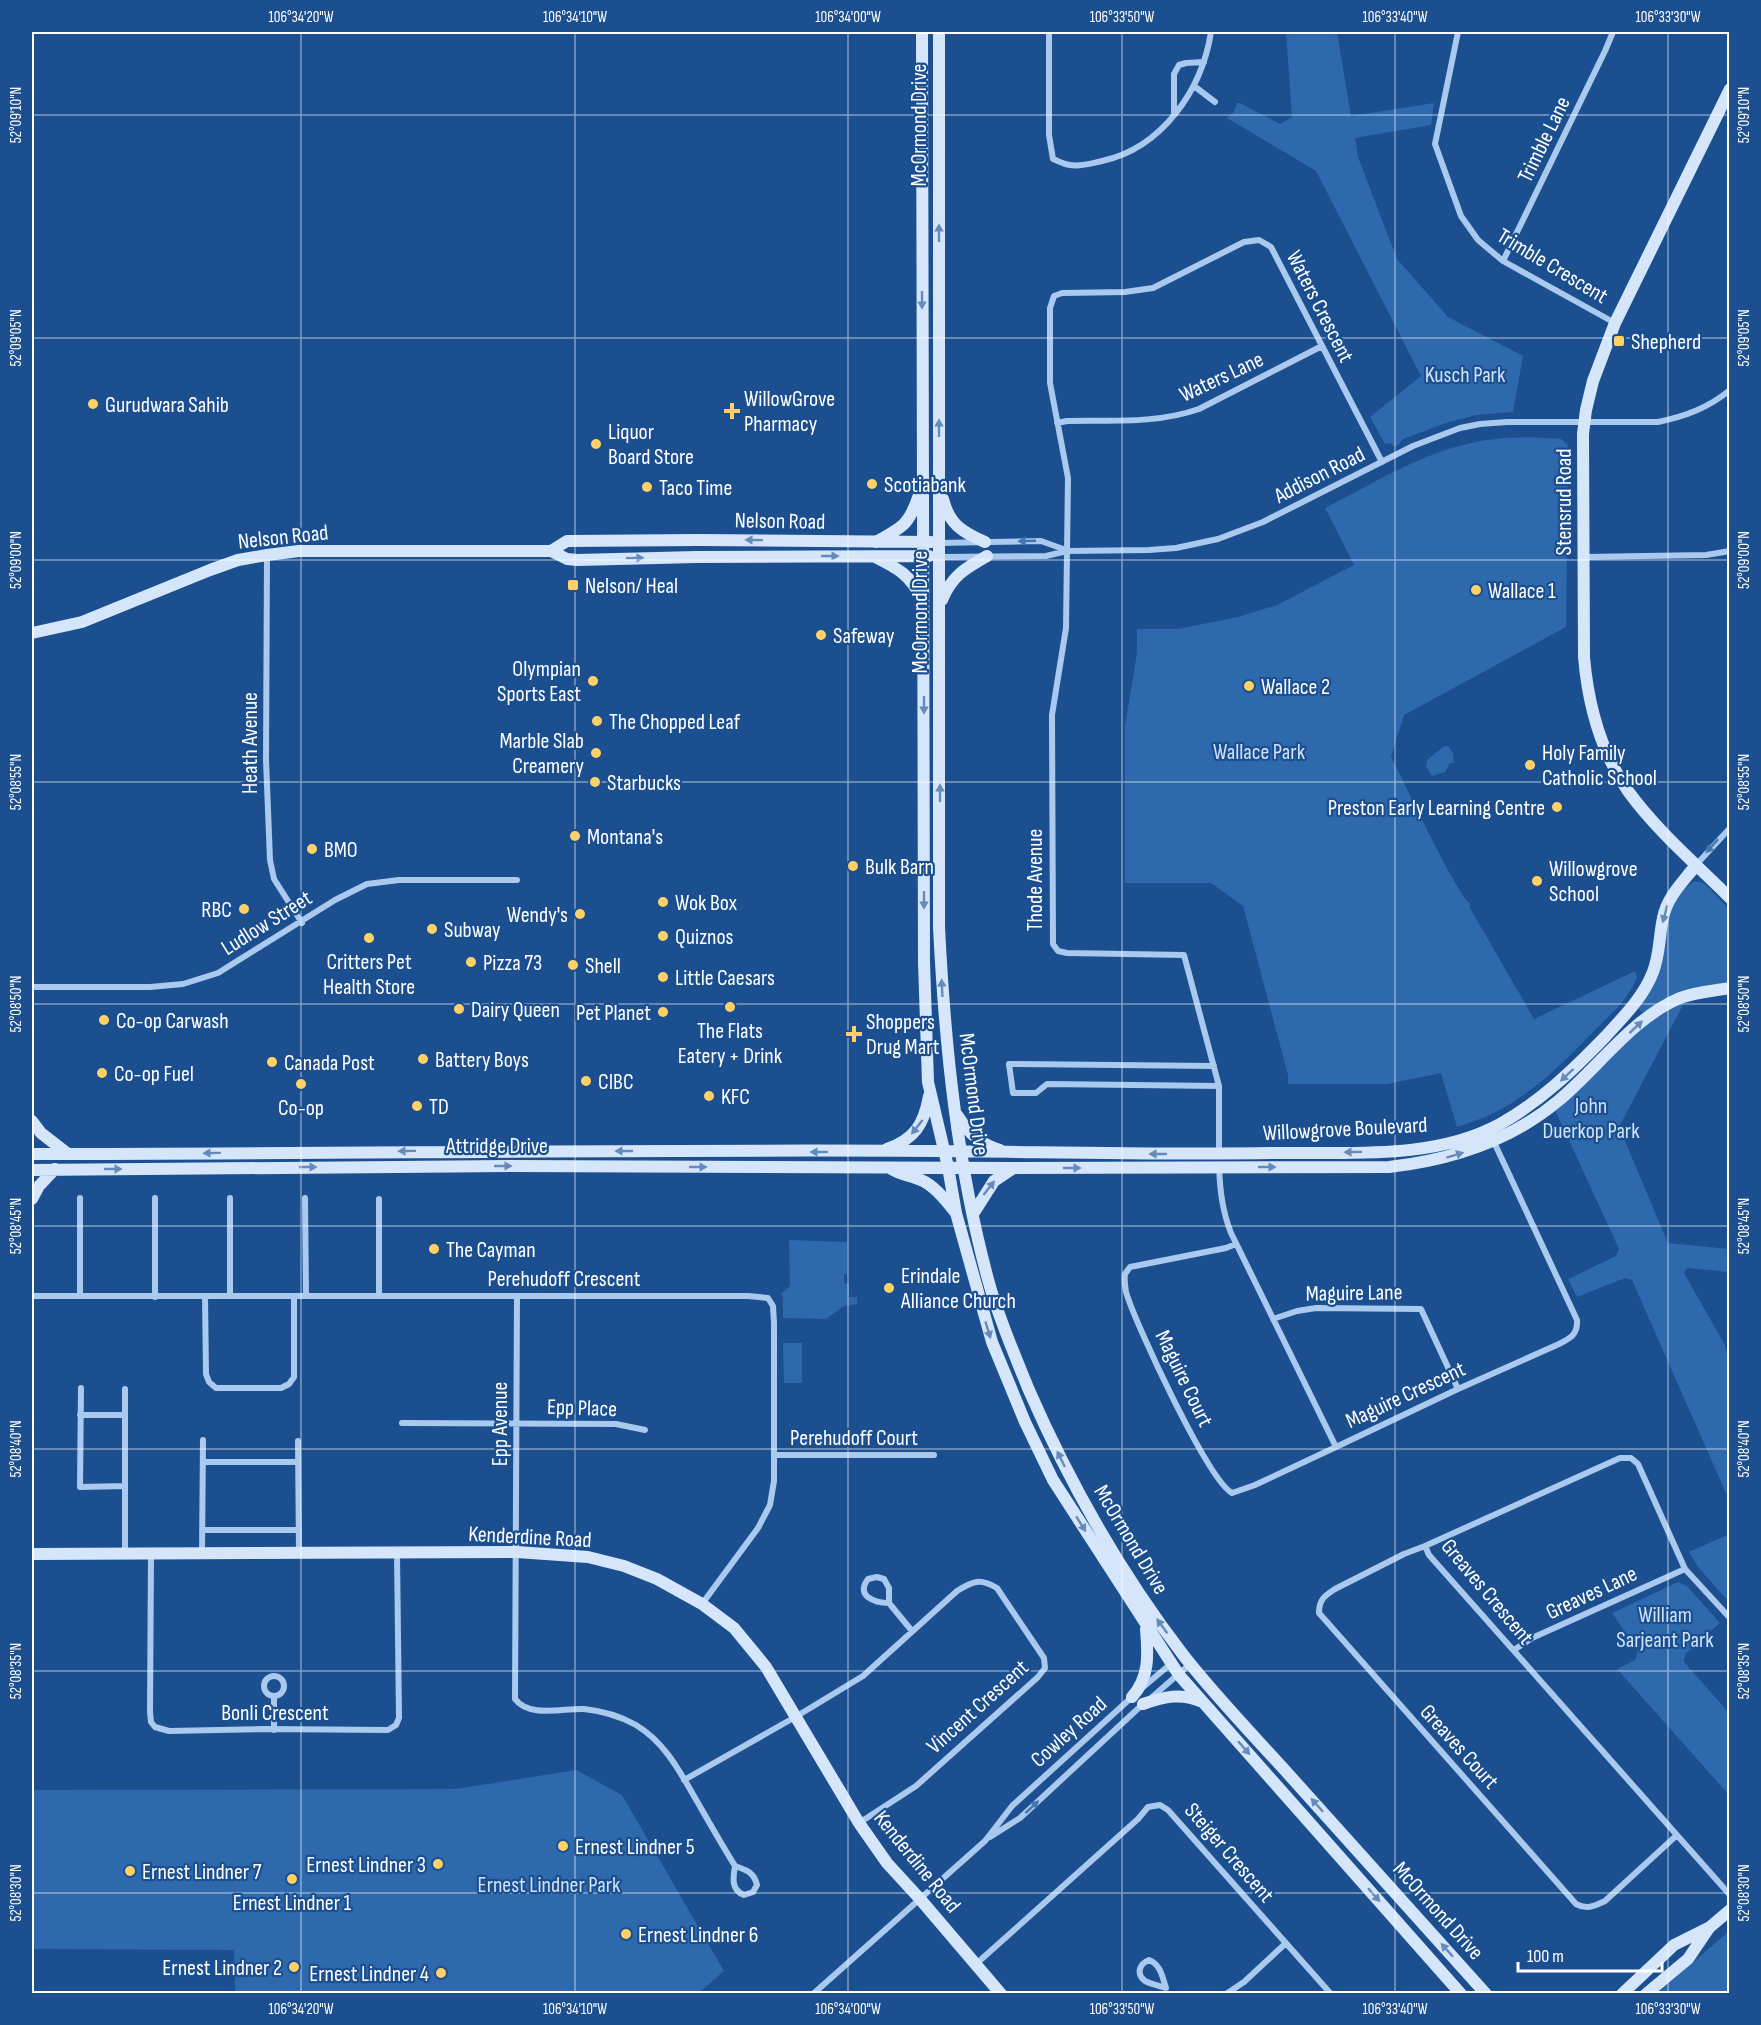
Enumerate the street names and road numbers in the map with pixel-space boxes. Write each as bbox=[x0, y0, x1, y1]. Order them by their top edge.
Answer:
street label: McOrmond Drive bbox=[906, 64, 933, 186]
street label: Trimble Lane bbox=[1512, 92, 1577, 187]
street label: Trimble Crescent bbox=[1492, 223, 1613, 310]
street label: Waters Crescent bbox=[1280, 246, 1360, 367]
street label: Waters Lane bbox=[1175, 346, 1268, 409]
street label: Addison Road bbox=[1269, 441, 1370, 510]
street label: Stensrud Road bbox=[1551, 449, 1578, 555]
street label: Nelson Road bbox=[734, 507, 826, 536]
street label: Nelson Road bbox=[237, 519, 330, 556]
street label: McOrmond Drive bbox=[907, 551, 934, 673]
street label: Heath Avenue bbox=[237, 692, 264, 794]
street label: Thode Avenue bbox=[1022, 829, 1049, 931]
street label: Ludlow Street bbox=[216, 885, 317, 962]
street label: McOrmond Drive bbox=[953, 1032, 994, 1157]
street label: Willowgrove Boulevard bbox=[1262, 1112, 1428, 1147]
street label: Attridge Drive bbox=[445, 1133, 548, 1160]
street label: Perehudoff Crescent bbox=[487, 1266, 641, 1293]
street label: Maguire Lane bbox=[1305, 1279, 1403, 1308]
street label: Maguire Court bbox=[1149, 1326, 1219, 1432]
street label: Maguire Crescent bbox=[1341, 1356, 1470, 1435]
street label: Epp Avenue bbox=[487, 1382, 514, 1466]
street label: Epp Place bbox=[546, 1394, 617, 1423]
street label: Perehudoff Court bbox=[790, 1425, 918, 1452]
street label: McOrmond Drive bbox=[1088, 1480, 1174, 1599]
street label: Kenderdine Road bbox=[468, 1521, 592, 1554]
street label: Greaves Crescent bbox=[1435, 1534, 1539, 1651]
street label: Greaves Lane bbox=[1542, 1561, 1642, 1626]
street label: Vincent Crescent bbox=[921, 1654, 1035, 1760]
street label: Cowley Road bbox=[1025, 1691, 1113, 1773]
street label: Greaves Court bbox=[1414, 1699, 1504, 1795]
street label: Bonli Crescent bbox=[221, 1700, 329, 1727]
street label: Steiger Crescent bbox=[1178, 1798, 1280, 1909]
street label: Kenderdine Road bbox=[867, 1805, 966, 1918]
street label: McOrmond Drive bbox=[1387, 1856, 1489, 1966]

